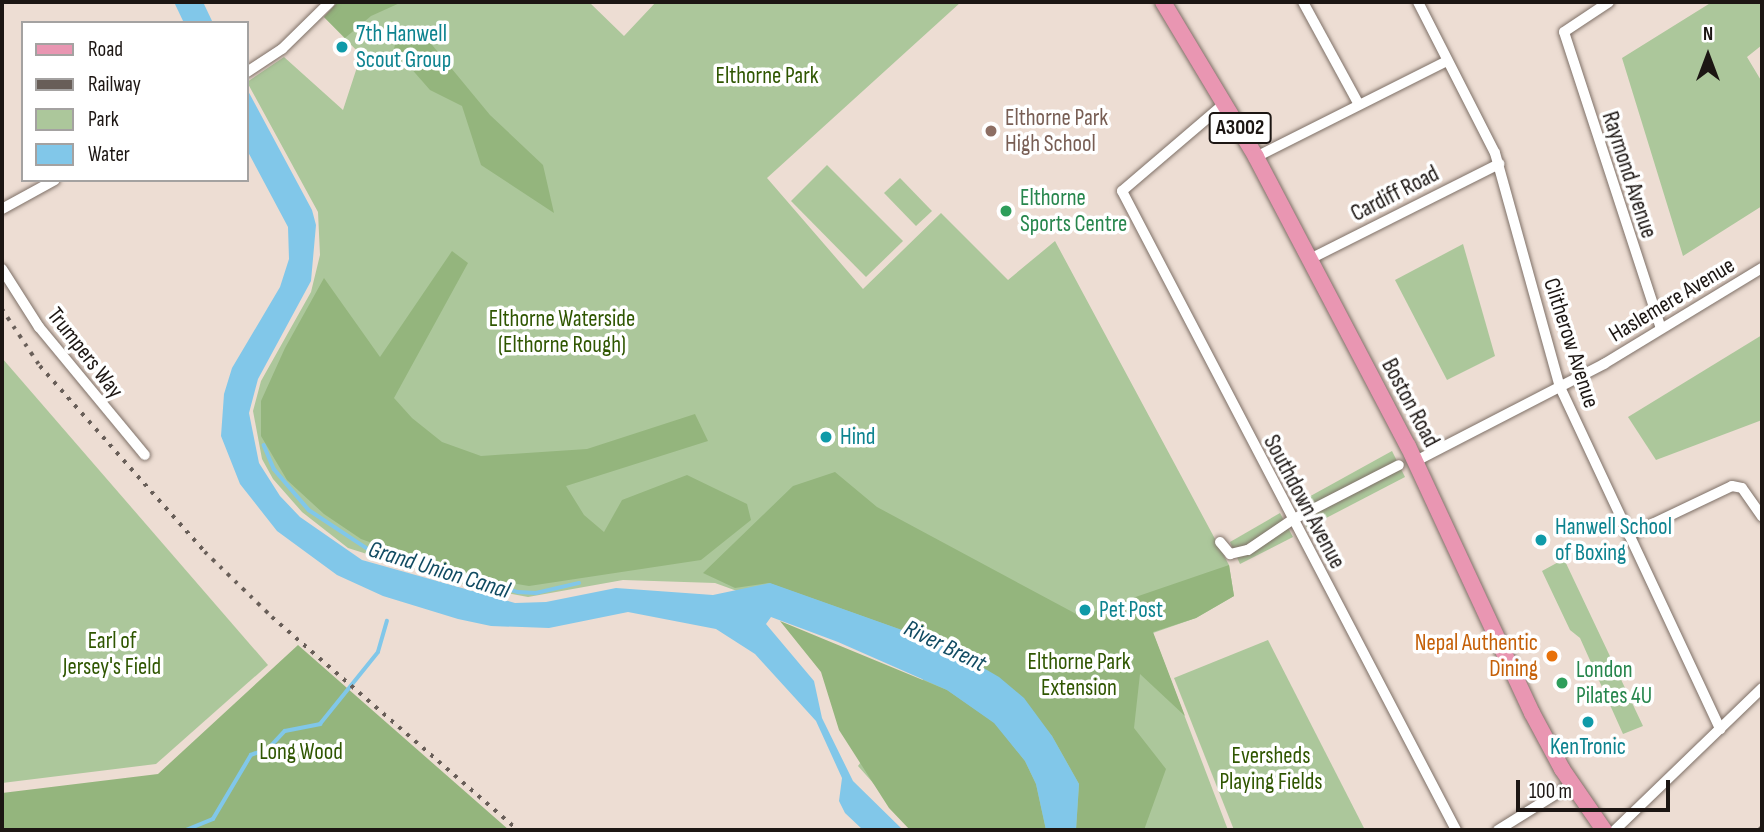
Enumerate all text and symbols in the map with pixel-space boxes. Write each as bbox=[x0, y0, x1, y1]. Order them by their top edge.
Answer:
place label: 7th Hanwell Scout Group bbox=[356, 20, 451, 74]
legend bbox=[21, 21, 248, 182]
north arrow bbox=[1673, 21, 1743, 91]
text: N bbox=[1703, 23, 1713, 46]
text: Road bbox=[88, 37, 123, 62]
marker: 7th Hanwell Scout Group bbox=[334, 39, 350, 55]
park label: Elthorne Park bbox=[715, 62, 819, 90]
text: Railway bbox=[88, 72, 141, 97]
place label: Elthorne Park High School bbox=[1005, 104, 1108, 158]
text: Park bbox=[88, 107, 119, 132]
street label: Raymond Avenue bbox=[1596, 108, 1662, 242]
road number: A3002 bbox=[1208, 110, 1272, 146]
marker: Elthorne Park High School bbox=[983, 123, 999, 139]
text: Water bbox=[88, 142, 130, 167]
street label: Cardiff Road bbox=[1346, 160, 1444, 228]
place label: Elthorne Sports Centre bbox=[1020, 184, 1127, 238]
marker: Elthorne Sports Centre bbox=[998, 203, 1014, 219]
street label: Haslemere Avenue bbox=[1604, 252, 1740, 348]
street label: Clitherow Avenue bbox=[1537, 275, 1605, 411]
street label: Trumpers Way bbox=[41, 302, 129, 404]
park label: Elthorne Waterside (Elthorne Rough) bbox=[489, 305, 635, 359]
street label: Boston Road bbox=[1375, 354, 1445, 452]
place label: Hind bbox=[840, 423, 875, 451]
marker: Hind bbox=[818, 429, 834, 445]
street label: Southdown Avenue bbox=[1257, 430, 1351, 574]
place label: Hanwell School of Boxing bbox=[1555, 513, 1672, 567]
marker: Hanwell School of Boxing bbox=[1533, 532, 1549, 548]
water label: Grand Union Canal bbox=[365, 535, 513, 605]
place label: Pet Post bbox=[1099, 596, 1163, 624]
marker: Pet Post bbox=[1077, 602, 1093, 618]
water label: River Brent bbox=[899, 614, 991, 678]
park label: Earl of Jersey's Field bbox=[63, 627, 161, 681]
place label: Nepal Authentic Dining bbox=[1415, 629, 1538, 683]
park label: Elthorne Park Extension bbox=[1027, 648, 1131, 702]
marker: Nepal Authentic Dining bbox=[1544, 648, 1560, 664]
place label: London Pilates 4U bbox=[1576, 656, 1652, 710]
marker: London Pilates 4U bbox=[1554, 675, 1570, 691]
marker: KenTronic bbox=[1580, 714, 1596, 730]
place label: KenTronic bbox=[1550, 733, 1626, 761]
park label: Long Wood bbox=[259, 738, 343, 766]
park label: Eversheds Playing Fields bbox=[1219, 742, 1323, 796]
scale bar bbox=[1519, 766, 1673, 810]
text: 100 m bbox=[1529, 779, 1572, 804]

